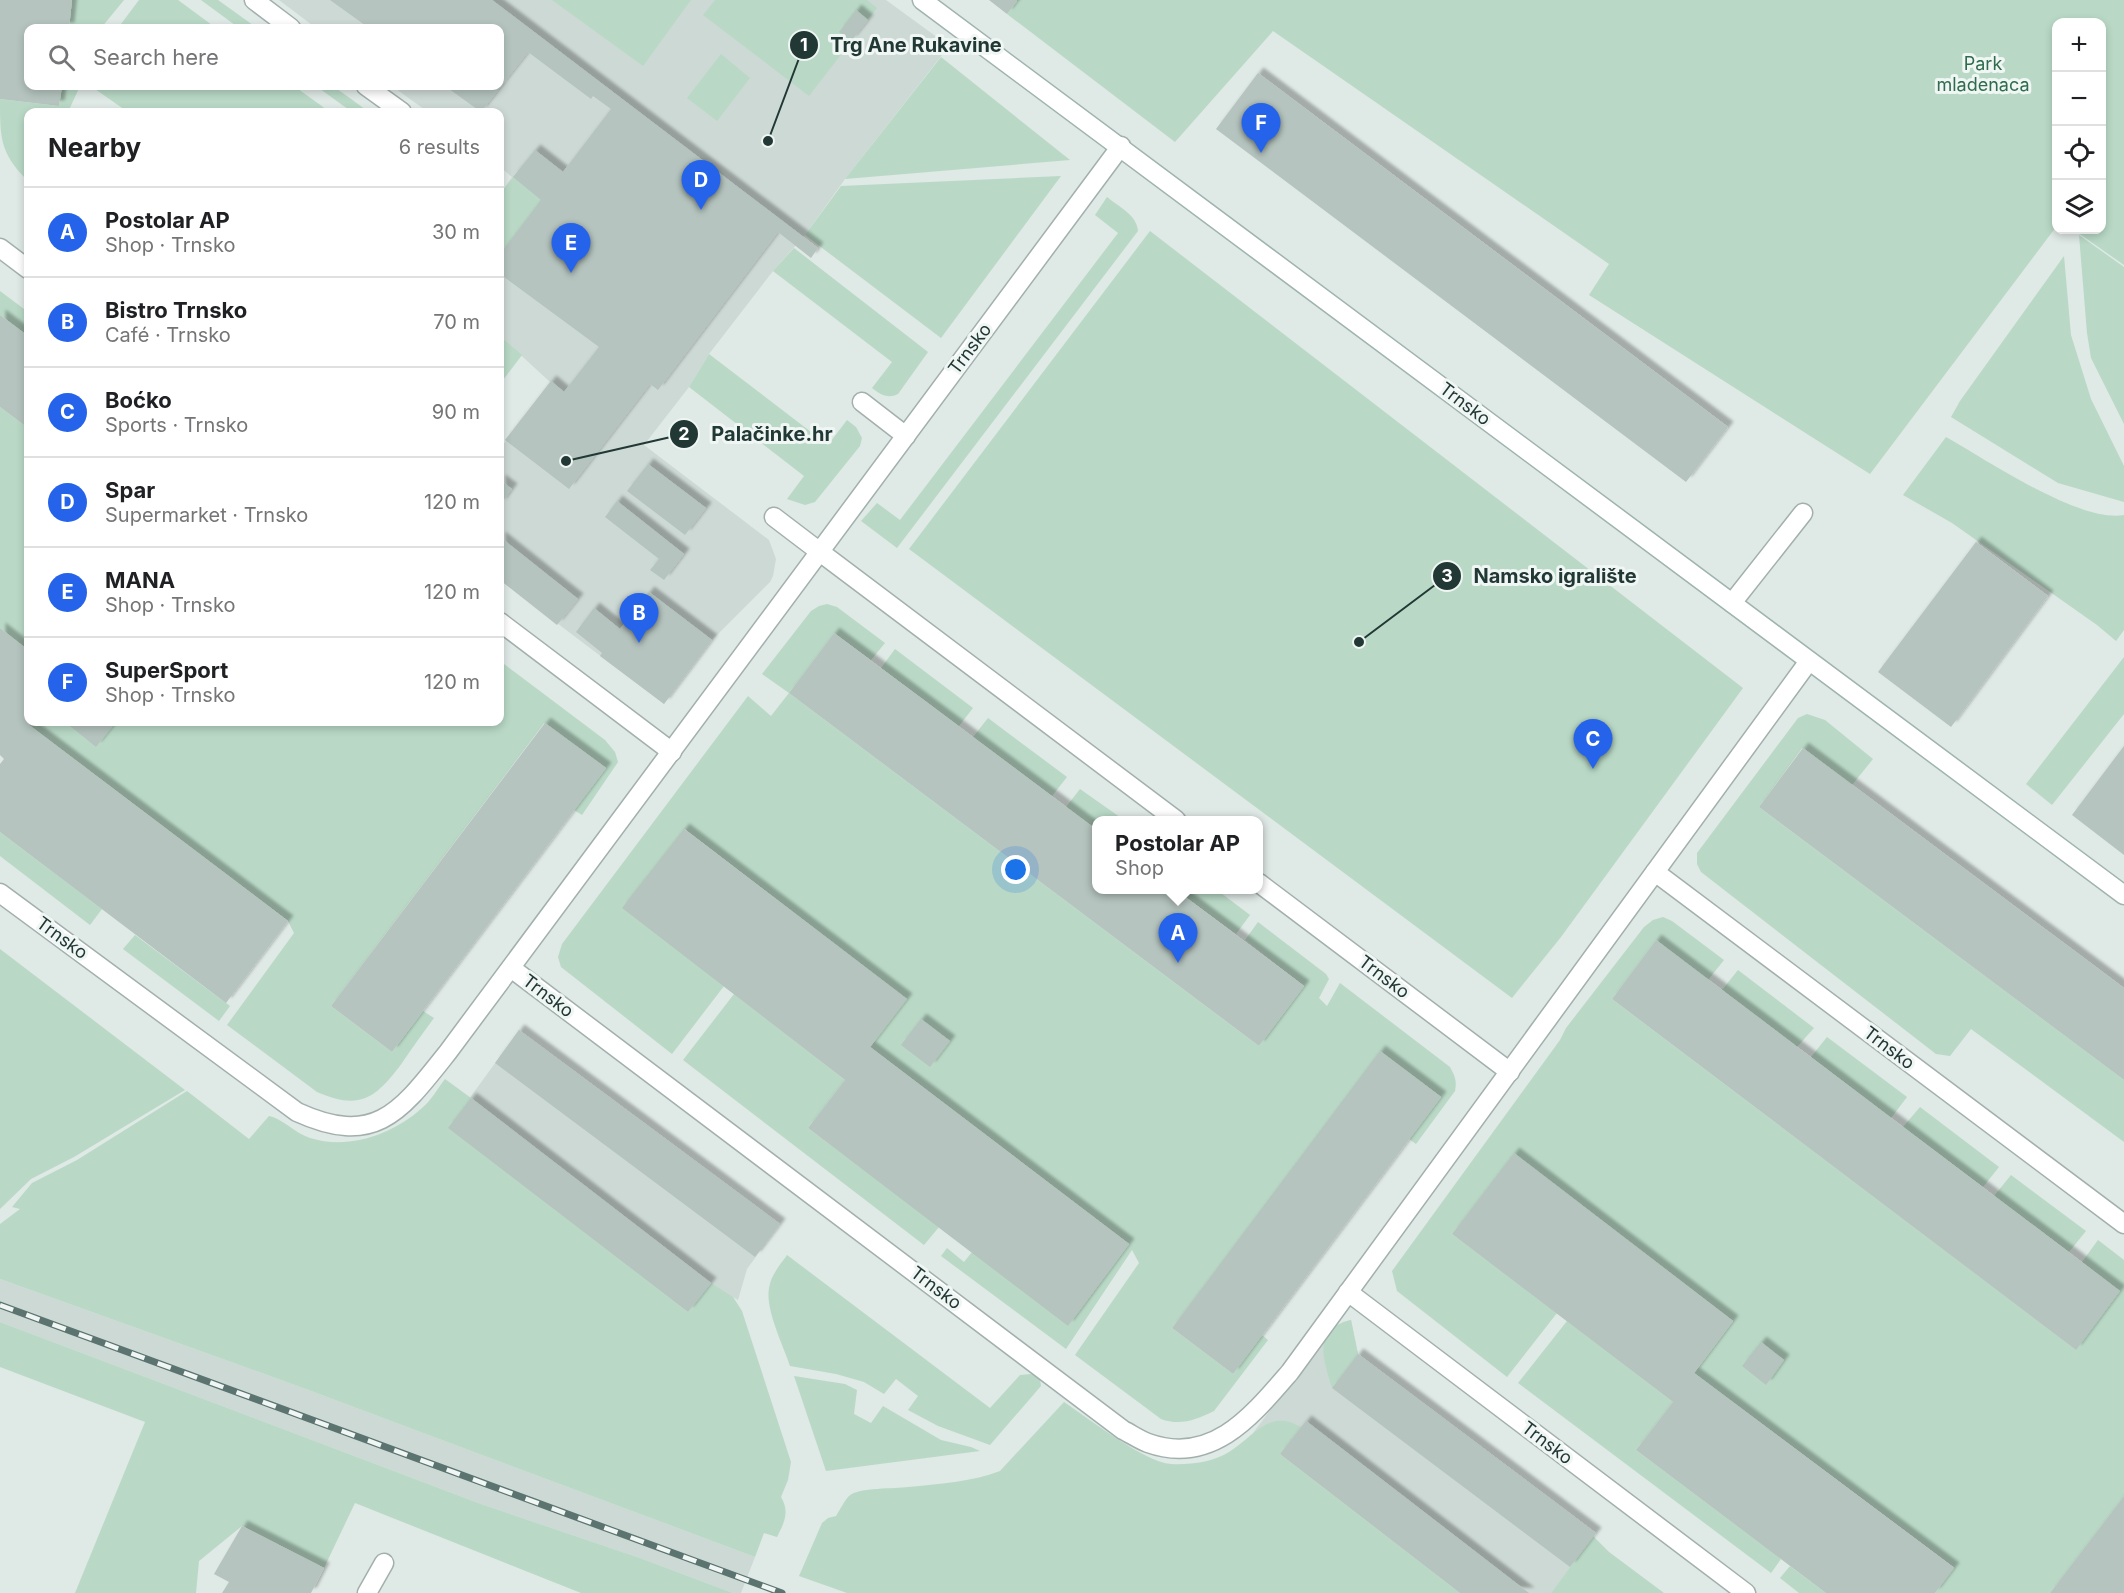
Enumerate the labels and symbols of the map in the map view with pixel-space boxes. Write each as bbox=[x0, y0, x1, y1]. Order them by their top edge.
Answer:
callout: Trg Ane Rukavine bbox=[789, 26, 1014, 64]
text: Trg Ane Rukavine bbox=[830, 33, 1002, 57]
text: 1 bbox=[800, 34, 808, 55]
park label: Park mladenaca bbox=[1936, 53, 2030, 95]
pin: F bbox=[1242, 104, 1280, 153]
pin: D bbox=[682, 160, 720, 210]
pin: E bbox=[552, 224, 590, 273]
street label: Trnsko bbox=[944, 319, 995, 378]
street label: Trnsko bbox=[1436, 378, 1495, 429]
callout: Palačinke.hr bbox=[669, 415, 844, 453]
text: Palačinke.hr bbox=[711, 422, 833, 446]
text: 2 bbox=[678, 423, 690, 444]
callout: Namsko igralište bbox=[1432, 557, 1649, 595]
text: Namsko igralište bbox=[1473, 564, 1637, 588]
text: 3 bbox=[1441, 565, 1453, 586]
pin: B bbox=[620, 594, 658, 643]
pin: C bbox=[1574, 720, 1612, 769]
your location bbox=[1001, 855, 1030, 884]
street label: Trnsko bbox=[33, 912, 92, 963]
pin: A bbox=[1158, 914, 1198, 963]
street label: Trnsko bbox=[1355, 951, 1414, 1002]
street label: Trnsko bbox=[519, 970, 578, 1021]
street label: Trnsko bbox=[1860, 1022, 1919, 1073]
street label: Trnsko bbox=[907, 1262, 966, 1313]
street label: Trnsko bbox=[1518, 1417, 1577, 1468]

